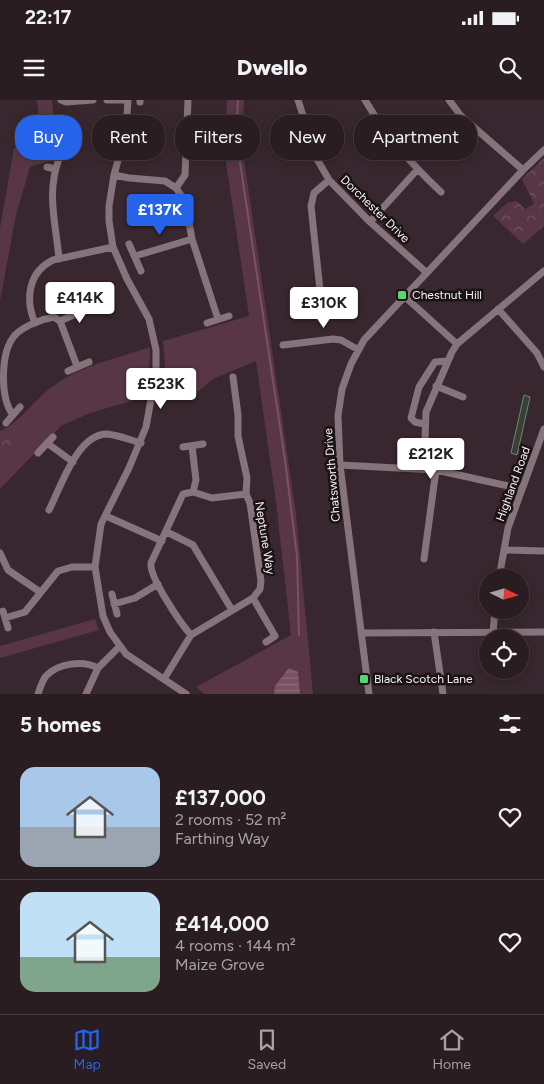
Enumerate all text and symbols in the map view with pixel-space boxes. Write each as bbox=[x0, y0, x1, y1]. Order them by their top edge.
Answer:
text: 22:17 bbox=[25, 6, 71, 29]
icon: menu bbox=[20, 54, 48, 82]
text: Dwello bbox=[237, 54, 307, 81]
icon: search bbox=[496, 54, 524, 82]
chip: Buy bbox=[15, 115, 82, 160]
chip: Rent bbox=[92, 115, 165, 160]
chip: Filters bbox=[175, 115, 260, 160]
chip: New bbox=[270, 115, 344, 160]
chip: Apartment bbox=[354, 115, 477, 160]
street label: Dorchester Drive bbox=[338, 173, 413, 246]
pin: £137K bbox=[125, 194, 195, 236]
text: £137K bbox=[138, 200, 182, 219]
pin: £414K bbox=[45, 282, 115, 324]
pin: £310K bbox=[289, 286, 359, 329]
text: £414K bbox=[56, 288, 104, 307]
place label: Chestnut Hill bbox=[412, 288, 482, 302]
marker: Chestnut Hill bbox=[396, 289, 408, 301]
text: £310K bbox=[301, 293, 347, 312]
pin: £523K bbox=[126, 368, 196, 410]
text: £523K bbox=[137, 374, 185, 393]
street label: Chatsworth Drive bbox=[321, 427, 343, 522]
pin: £212K bbox=[396, 438, 466, 480]
text: £212K bbox=[408, 444, 454, 463]
street label: Highland Road bbox=[493, 445, 533, 523]
street label: Neptune Way bbox=[252, 500, 278, 576]
north arrow bbox=[479, 569, 529, 619]
map controls bbox=[479, 569, 529, 679]
button: locate bbox=[479, 629, 529, 679]
place label: Black Scotch Lane bbox=[374, 672, 473, 686]
marker: Black Scotch Lane bbox=[358, 673, 370, 685]
icon: filters bbox=[496, 710, 524, 738]
text: 5 homes bbox=[20, 712, 101, 737]
text: £137,000 bbox=[175, 785, 266, 810]
icon: home bbox=[60, 787, 120, 847]
icon: heart bbox=[496, 803, 524, 831]
text: 2 rooms · 52 m² bbox=[175, 810, 286, 829]
text: Farthing Way bbox=[175, 829, 269, 848]
text: £414,000 bbox=[175, 911, 269, 936]
icon: home bbox=[60, 912, 120, 972]
icon: heart bbox=[496, 928, 524, 956]
text: 4 rooms · 144 m² bbox=[175, 936, 296, 955]
text: Maize Grove bbox=[175, 955, 264, 974]
tab: Map bbox=[73, 1026, 101, 1073]
tab: Saved bbox=[248, 1026, 286, 1073]
tab: Home bbox=[433, 1026, 471, 1073]

